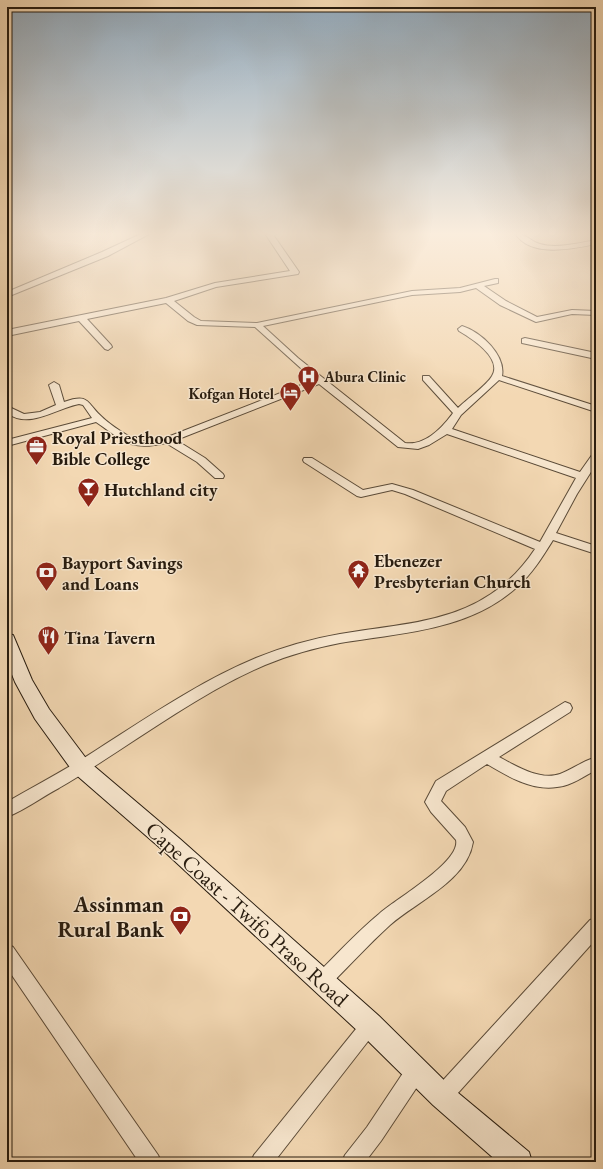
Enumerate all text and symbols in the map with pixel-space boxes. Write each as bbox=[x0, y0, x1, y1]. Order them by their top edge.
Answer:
hospital icon: Abura Clinic bbox=[296, 363, 322, 396]
place label: Abura Clinic bbox=[323, 367, 406, 386]
hotel icon: Kofgan Hotel bbox=[277, 380, 303, 413]
place label: Kofgan Hotel bbox=[188, 384, 275, 403]
place label: Royal Priesthood Bible College bbox=[52, 426, 183, 470]
office icon: Royal Priesthood Bible College bbox=[23, 434, 49, 467]
bar icon: Hutchland city bbox=[76, 476, 102, 509]
place label: Hutchland city bbox=[104, 478, 218, 501]
place label: Ebenezer Presbyterian Church bbox=[374, 549, 531, 593]
place label: Bayport Savings and Loans bbox=[62, 551, 183, 595]
temple icon: Ebenezer Presbyterian Church bbox=[345, 557, 371, 590]
bank icon: Bayport Savings and Loans bbox=[34, 559, 60, 592]
restaurant icon: Tina Tavern bbox=[36, 624, 62, 657]
place label: Tina Tavern bbox=[64, 626, 155, 649]
street label: Cape Coast - Twifo Praso Road bbox=[139, 815, 355, 1014]
place label: Assinman Rural Bank bbox=[57, 890, 165, 944]
bank icon: Assinman Rural Bank bbox=[167, 904, 193, 937]

